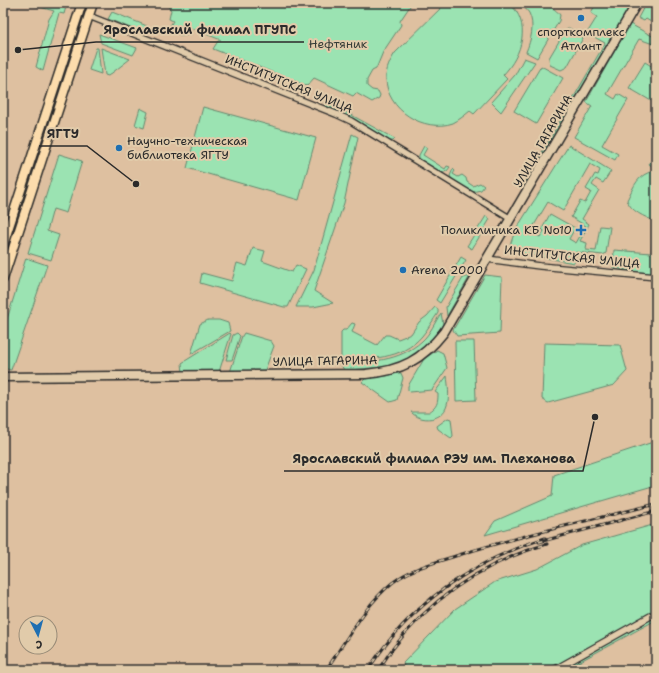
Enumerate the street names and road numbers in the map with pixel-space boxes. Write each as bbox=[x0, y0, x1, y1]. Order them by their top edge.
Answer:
street label: ИНСТИТУТСКАЯ УЛИЦА bbox=[223, 51, 355, 117]
street label: УЛИЦА ГАГАРИНА bbox=[510, 91, 576, 190]
street label: ИНСТИТУТСКАЯ УЛИЦА bbox=[503, 242, 641, 272]
street label: УЛИЦА ГАГАРИНА bbox=[272, 352, 378, 370]

